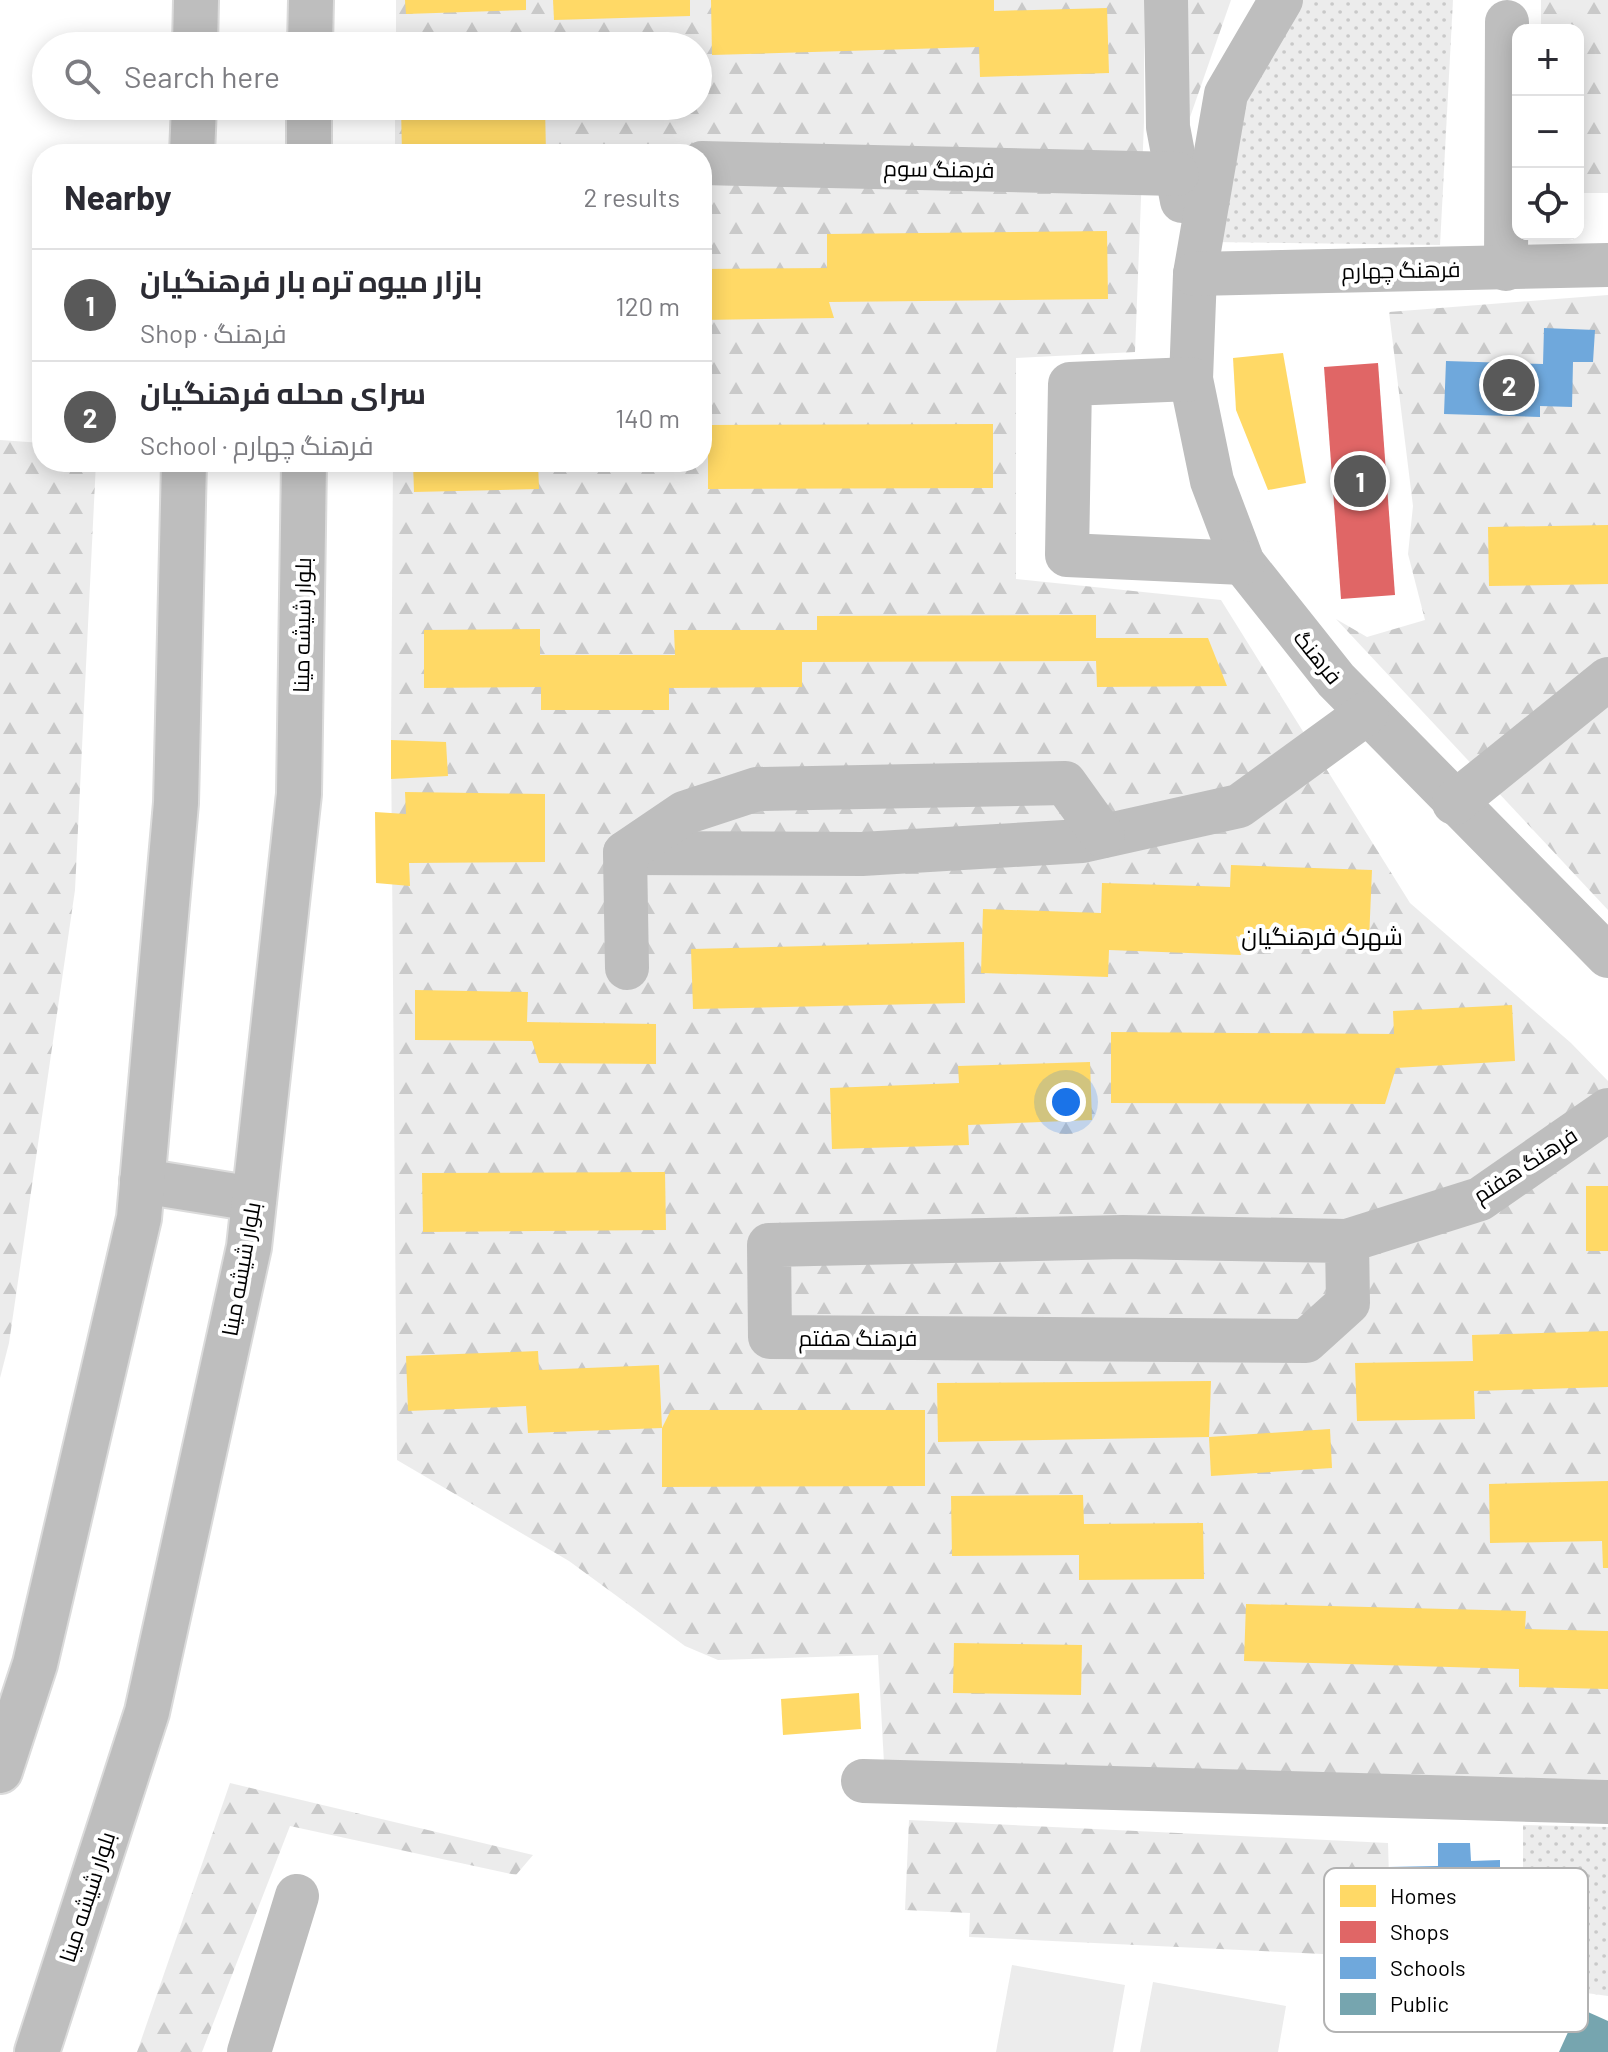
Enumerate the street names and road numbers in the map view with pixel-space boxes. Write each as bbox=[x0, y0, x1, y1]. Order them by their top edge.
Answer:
street label: فرهنگ سوم bbox=[883, 154, 995, 186]
street label: فرهنگ چهارم bbox=[1341, 255, 1461, 287]
street label: بلوار شیشه مینا bbox=[287, 557, 316, 693]
street label: فرهنگ bbox=[1288, 624, 1348, 689]
street label: فرهنگ هفتم bbox=[1468, 1121, 1584, 1211]
street label: بلوار شیشه مینا bbox=[215, 1200, 266, 1338]
street label: فرهنگ هفتم bbox=[799, 1324, 917, 1354]
street label: بلوار شیشه مینا bbox=[53, 1828, 120, 1966]

